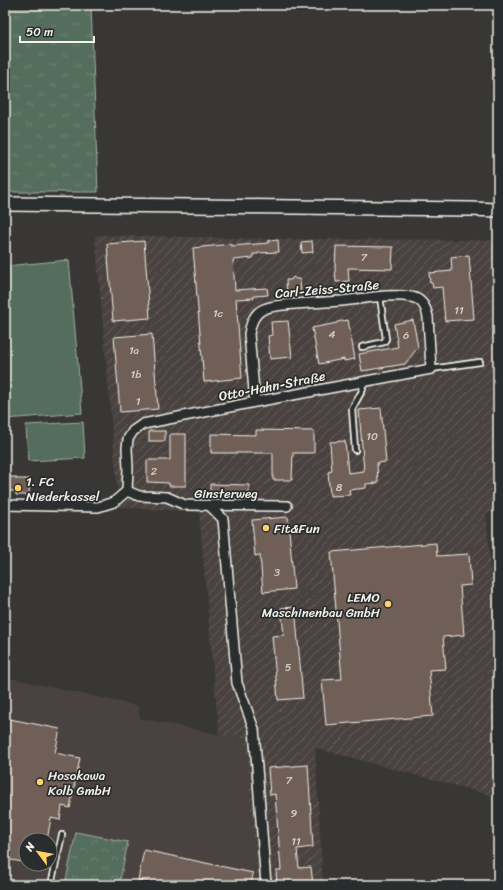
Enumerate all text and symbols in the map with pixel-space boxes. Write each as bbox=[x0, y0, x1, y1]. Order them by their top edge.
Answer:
scale bar bbox=[20, 18, 94, 44]
text: 50 m bbox=[26, 21, 53, 43]
house number: 7 bbox=[361, 248, 368, 267]
street label: Carl-Zeiss-Straße bbox=[274, 273, 380, 305]
house number: 11 bbox=[454, 301, 464, 320]
house number: 1c bbox=[213, 304, 224, 323]
house number: 4 bbox=[329, 325, 336, 344]
house number: 6 bbox=[403, 326, 409, 345]
house number: 1a bbox=[129, 341, 140, 360]
street label: Otto-Hahn-Straße bbox=[217, 364, 328, 408]
house number: 1b bbox=[131, 365, 141, 384]
house number: 1 bbox=[136, 392, 141, 411]
house number: 10 bbox=[366, 427, 378, 446]
house number: 2 bbox=[151, 462, 158, 481]
place label: 1. FC Niederkassel bbox=[26, 470, 100, 508]
house number: 8 bbox=[336, 478, 343, 497]
street label: Ginsterweg bbox=[194, 482, 258, 505]
marker: 1. FC Niederkassel bbox=[13, 483, 23, 493]
place label: Fit&Fun bbox=[274, 517, 320, 540]
marker: Fit&Fun bbox=[261, 523, 271, 533]
house number: 3 bbox=[274, 563, 280, 582]
place label: LEMO Maschinenbau GmbH bbox=[262, 586, 381, 624]
marker: LEMO Maschinenbau GmbH bbox=[383, 599, 393, 609]
house number: 5 bbox=[285, 658, 292, 677]
place label: Hosokawa Kolb GmbH bbox=[48, 764, 111, 802]
house number: 7 bbox=[286, 771, 293, 790]
marker: Hosokawa Kolb GmbH bbox=[35, 777, 45, 787]
house number: 9 bbox=[291, 804, 298, 823]
north arrow bbox=[18, 832, 58, 872]
house number: 11 bbox=[291, 832, 301, 851]
text: N bbox=[19, 838, 40, 856]

